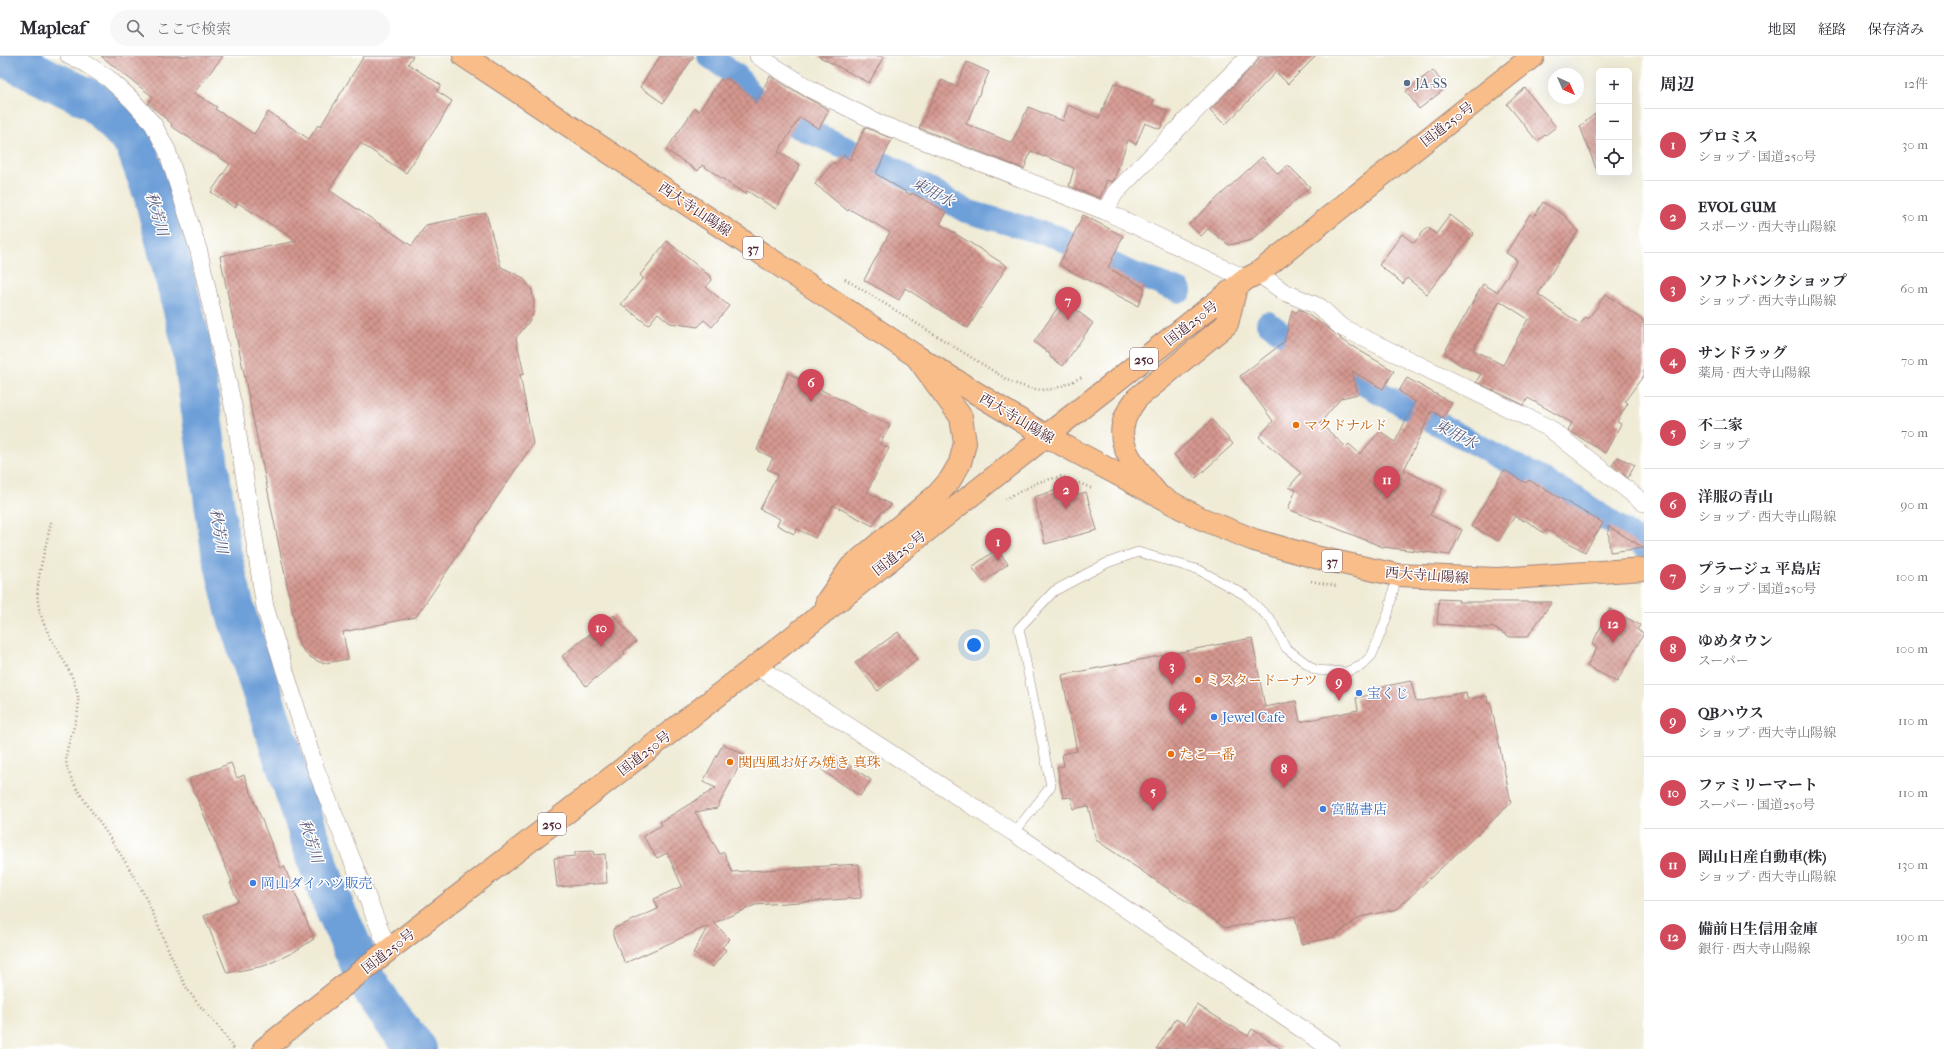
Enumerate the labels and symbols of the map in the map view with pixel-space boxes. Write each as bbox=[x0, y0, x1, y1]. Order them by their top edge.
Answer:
north arrow bbox=[1548, 68, 1584, 104]
place label: JA-SS bbox=[1414, 75, 1447, 92]
marker: JA-SS bbox=[1402, 78, 1412, 88]
street label: 国道250号 bbox=[1417, 98, 1477, 150]
water label: 東用水 bbox=[909, 173, 959, 212]
street label: 西大寺山陽線 bbox=[655, 179, 734, 240]
water label: 秋芳川 bbox=[142, 190, 172, 240]
road number: 37 bbox=[743, 237, 763, 259]
pin: 7 bbox=[1055, 287, 1081, 320]
street label: 国道250号 bbox=[1161, 297, 1221, 349]
road number: 250 bbox=[1130, 348, 1158, 370]
pin: 6 bbox=[798, 369, 824, 402]
street label: 西大寺山陽線 bbox=[976, 390, 1057, 447]
water label: 東用水 bbox=[1432, 415, 1482, 453]
place label: マクドナルド bbox=[1304, 417, 1387, 434]
marker: マクドナルド bbox=[1291, 420, 1301, 430]
pin: 11 bbox=[1374, 466, 1400, 499]
pin: 2 bbox=[1053, 476, 1079, 509]
water label: 秋芳川 bbox=[207, 507, 232, 557]
street label: 国道250号 bbox=[869, 527, 929, 579]
pin: 1 bbox=[985, 528, 1011, 561]
road number: 37 bbox=[1322, 550, 1342, 572]
street label: 西大寺山陽線 bbox=[1384, 564, 1469, 587]
pin: 12 bbox=[1600, 610, 1626, 643]
pin: 10 bbox=[588, 614, 614, 647]
your location bbox=[964, 635, 984, 655]
pin: 3 bbox=[1159, 652, 1185, 685]
pin: 9 bbox=[1326, 668, 1352, 701]
place label: ミスタードーナツ bbox=[1206, 672, 1318, 689]
marker: ミスタードーナツ bbox=[1193, 675, 1203, 685]
place label: 宝くじ bbox=[1367, 685, 1409, 702]
marker: 宝くじ bbox=[1354, 688, 1364, 698]
pin: 4 bbox=[1169, 692, 1195, 725]
place label: Jewel Cafe bbox=[1221, 709, 1285, 726]
marker: Jewel Cafe bbox=[1209, 712, 1219, 722]
street label: 国道250号 bbox=[614, 727, 674, 779]
place label: たこ一番 bbox=[1179, 746, 1235, 763]
marker: たこ一番 bbox=[1166, 749, 1176, 759]
place label: 関西風お好み焼き 真珠 bbox=[738, 754, 881, 771]
pin: 8 bbox=[1271, 755, 1297, 788]
marker: 関西風お好み焼き 真珠 bbox=[725, 757, 735, 767]
pin: 5 bbox=[1140, 778, 1166, 811]
place label: 宮脇書店 bbox=[1331, 801, 1387, 818]
marker: 宮脇書店 bbox=[1318, 804, 1328, 814]
road number: 250 bbox=[538, 813, 566, 835]
water label: 秋芳川 bbox=[295, 817, 327, 867]
place label: 岡山ダイハツ販売 bbox=[261, 875, 372, 892]
marker: 岡山ダイハツ販売 bbox=[248, 878, 258, 888]
street label: 国道250号 bbox=[358, 925, 418, 977]

